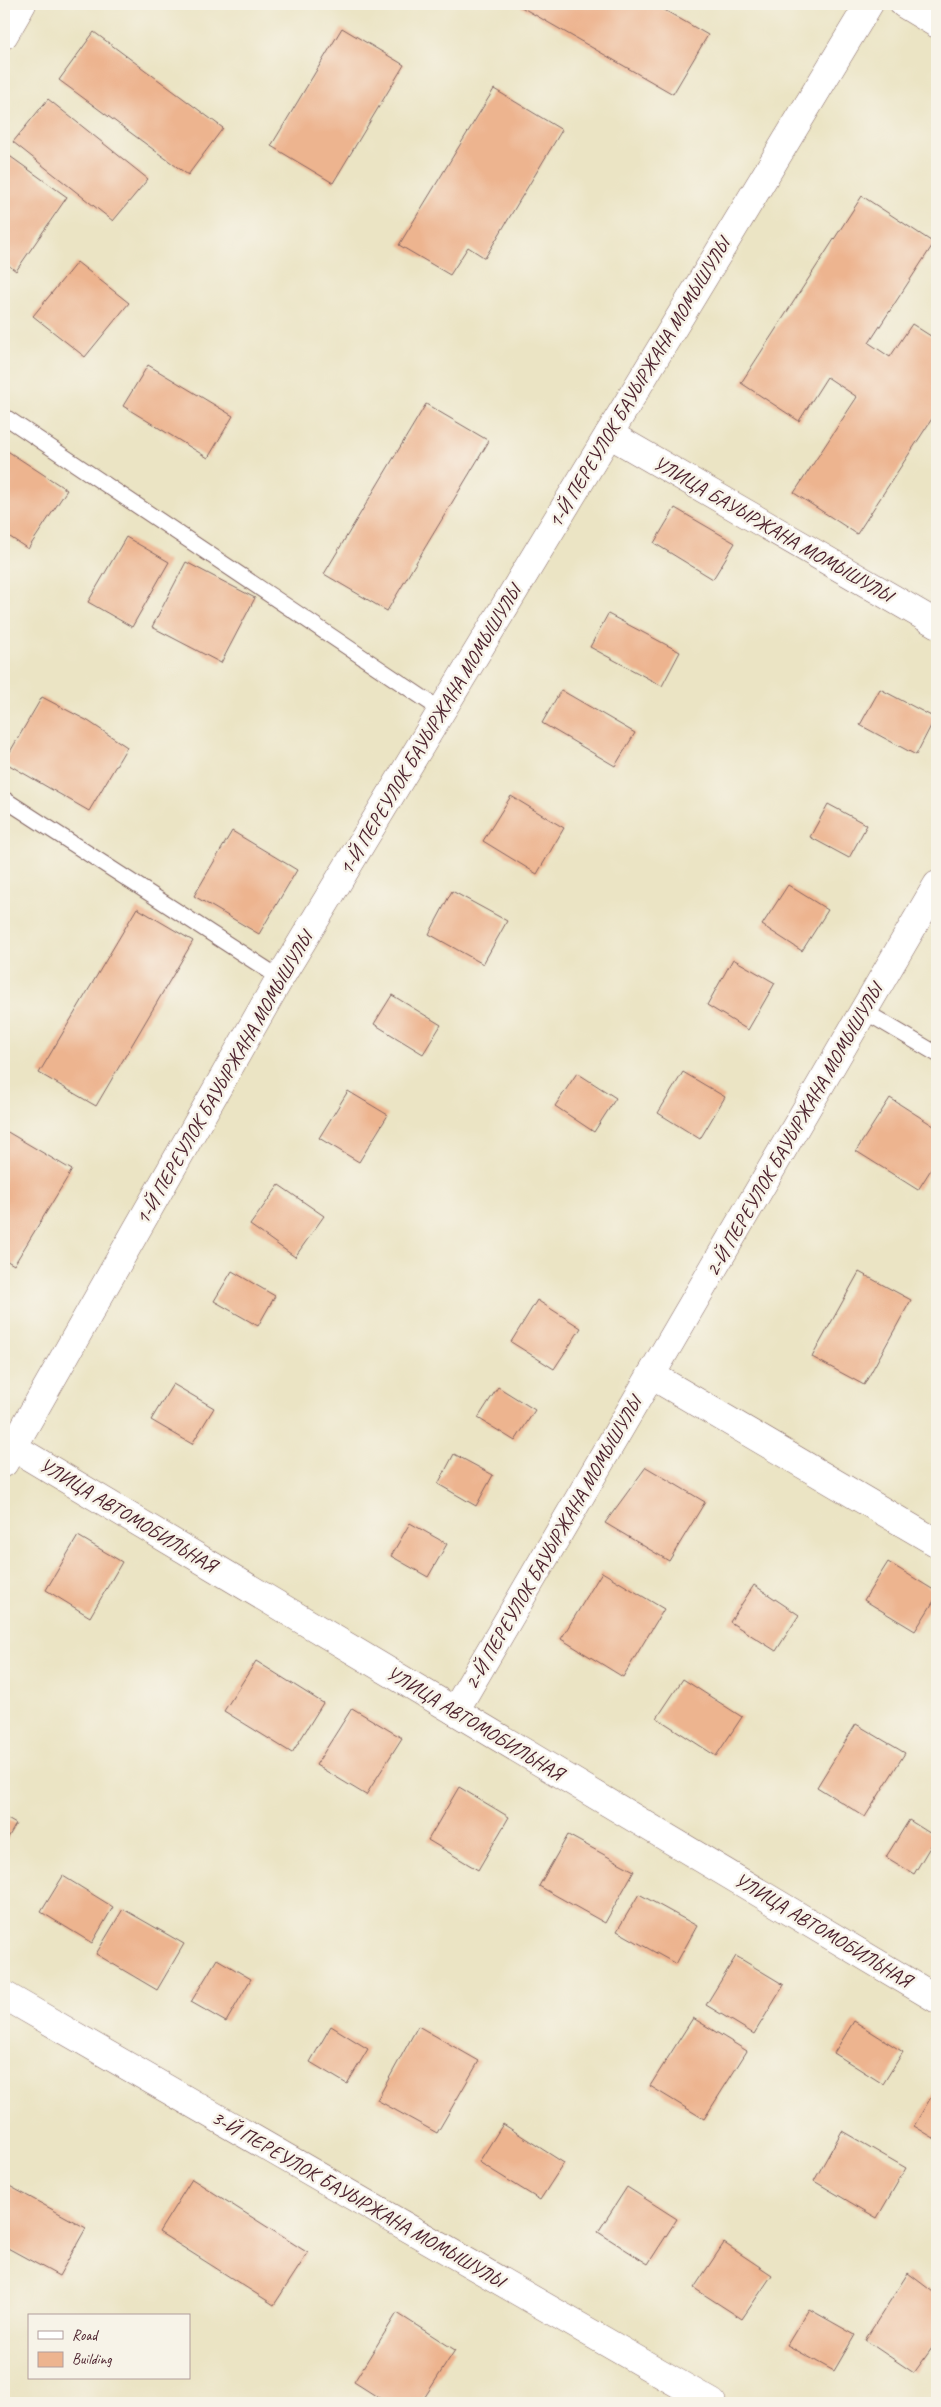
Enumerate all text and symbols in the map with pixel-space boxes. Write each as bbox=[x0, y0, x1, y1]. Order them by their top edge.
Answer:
street label: 1-Й ПЕРЕУЛОК БАУЫРЖАНА МОМЫШУЛЫ bbox=[542, 230, 738, 532]
street label: УЛИЦА БАУЫРЖАНА МОМЫШУЛЫ bbox=[649, 450, 900, 610]
street label: 1-Й ПЕРЕУЛОК БАУЫРЖАНА МОМЫШУЛЫ bbox=[333, 577, 529, 879]
street label: 1-Й ПЕРЕУЛОК БАУЫРЖАНА МОМЫШУЛЫ bbox=[130, 924, 320, 1229]
street label: 2-Й ПЕРЕУЛОК БАУЫРЖАНА МОМЫШУЛЫ bbox=[700, 976, 890, 1281]
street label: 2-Й ПЕРЕУЛОК БАУЫРЖАНА МОМЫШУЛЫ bbox=[459, 1389, 649, 1694]
street label: УЛИЦА АВТОМОБИЛЬНАЯ bbox=[35, 1452, 224, 1579]
street label: УЛИЦА АВТОМОБИЛЬНАЯ bbox=[382, 1660, 571, 1787]
street label: УЛИЦА АВТОМОБИЛЬНАЯ bbox=[730, 1867, 919, 1994]
street label: 3-Й ПЕРЕУЛОК БАУЫРЖАНА МОМЫШУЛЫ bbox=[207, 2105, 512, 2295]
legend bbox=[28, 2314, 190, 2380]
text: Road bbox=[72, 2326, 99, 2345]
text: Building bbox=[72, 2350, 112, 2369]

